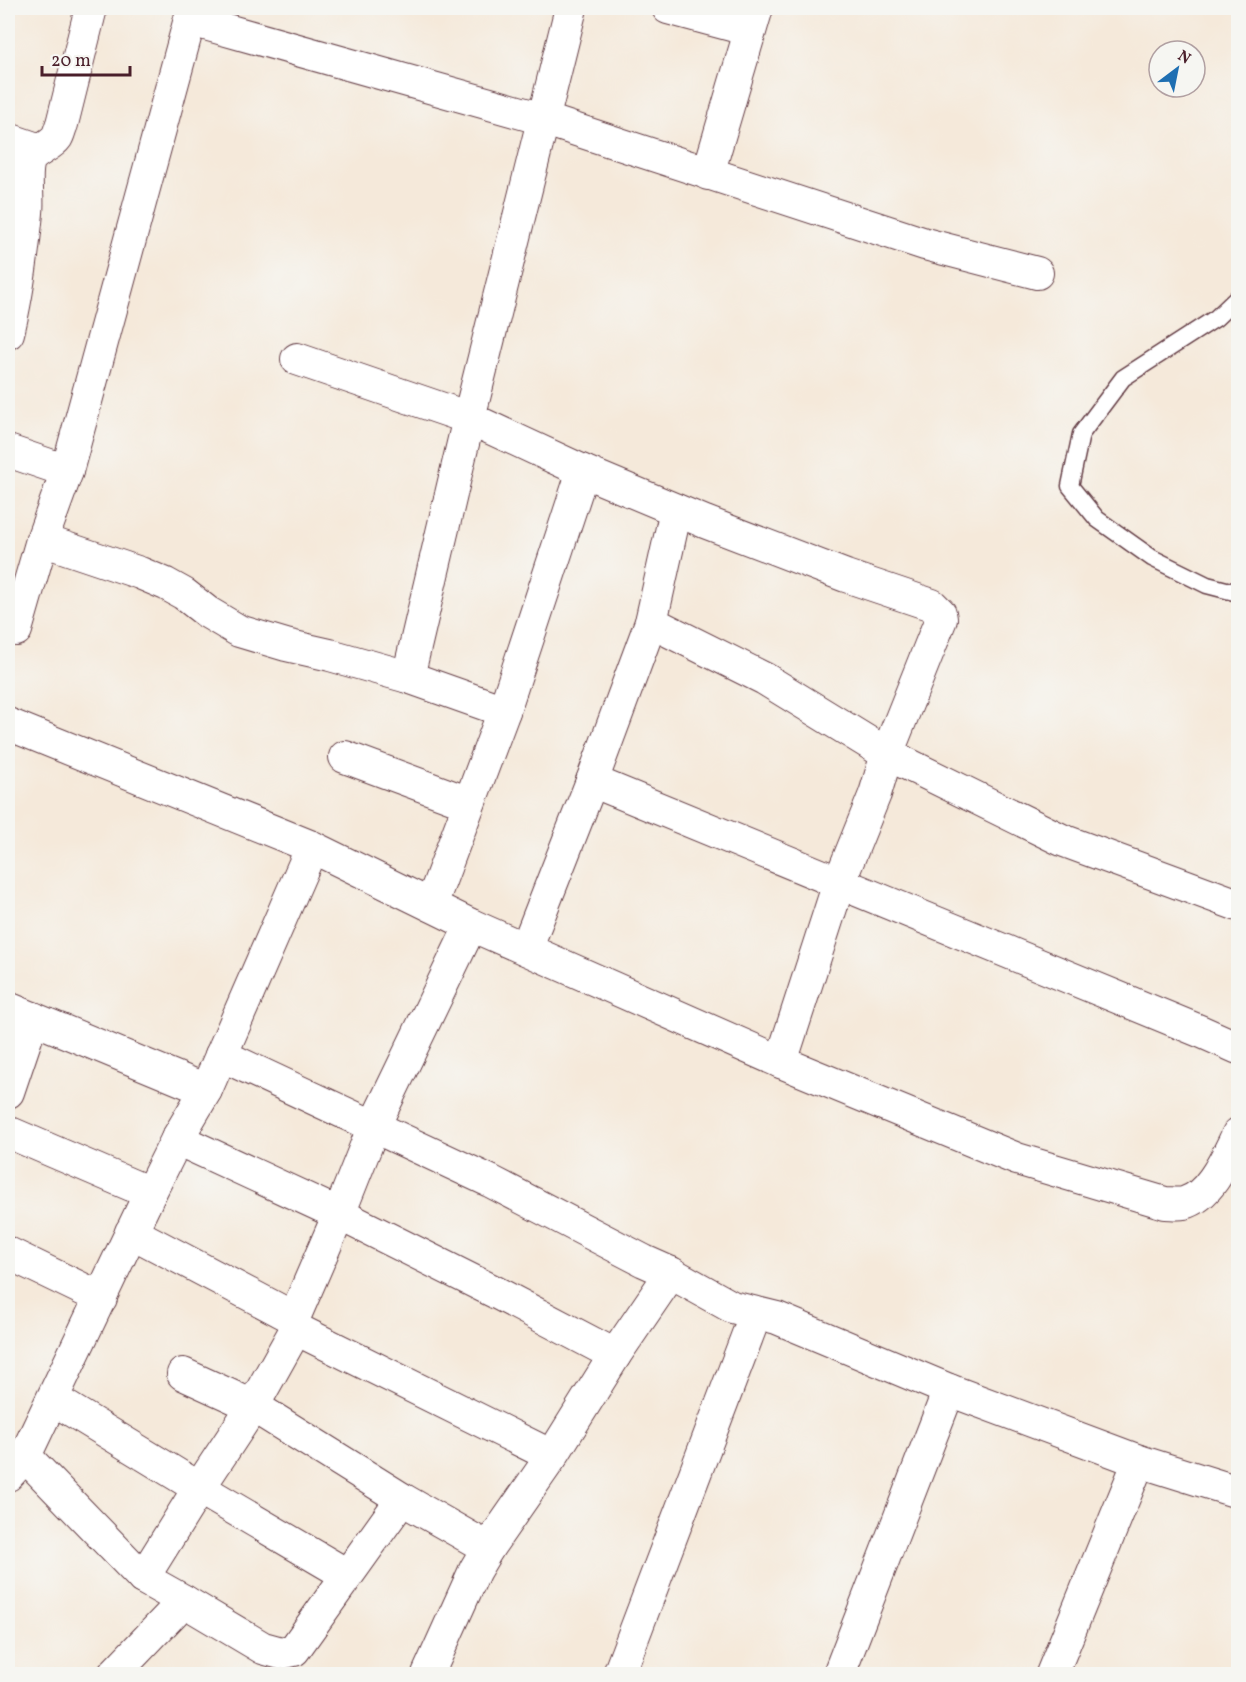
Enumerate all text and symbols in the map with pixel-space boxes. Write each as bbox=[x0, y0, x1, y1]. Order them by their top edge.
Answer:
scale bar bbox=[42, 39, 130, 77]
north arrow bbox=[1147, 39, 1207, 99]
text: N bbox=[1173, 46, 1195, 71]
text: 20 m bbox=[51, 49, 91, 74]

